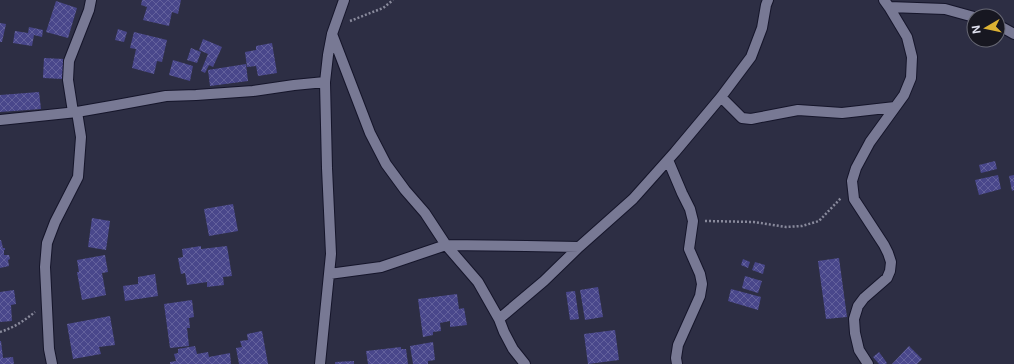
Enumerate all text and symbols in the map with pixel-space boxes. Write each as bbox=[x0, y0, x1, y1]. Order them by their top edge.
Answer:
north arrow bbox=[966, 8, 1006, 48]
text: N bbox=[969, 24, 984, 35]

